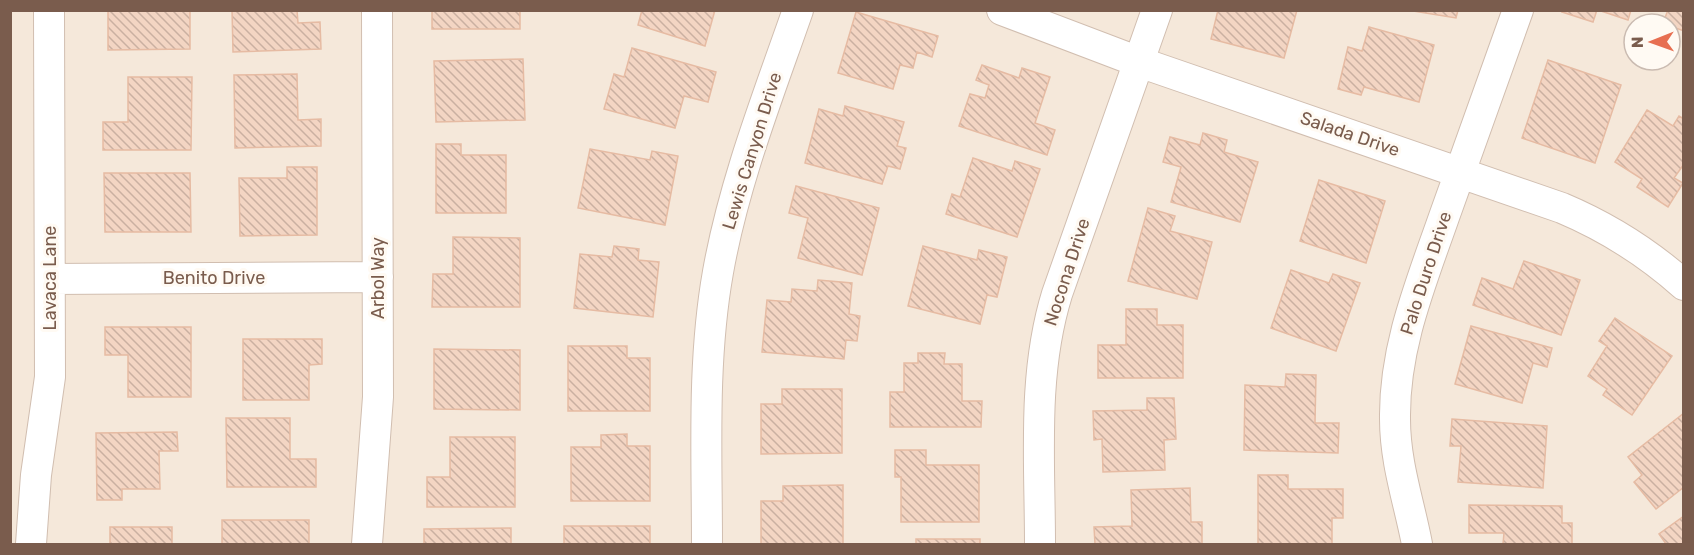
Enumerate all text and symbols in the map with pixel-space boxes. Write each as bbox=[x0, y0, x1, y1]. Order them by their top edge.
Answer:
north arrow bbox=[1622, 12, 1682, 72]
text: N bbox=[1628, 36, 1647, 48]
street label: Lewis Canyon Drive bbox=[718, 70, 786, 232]
street label: Salada Drive bbox=[1297, 107, 1403, 161]
street label: Palo Duro Drive bbox=[1396, 209, 1456, 337]
street label: Nocona Drive bbox=[1039, 215, 1095, 329]
street label: Lavaca Lane bbox=[39, 226, 61, 330]
street label: Arbol Way bbox=[367, 237, 389, 319]
street label: Benito Drive bbox=[163, 267, 265, 289]

